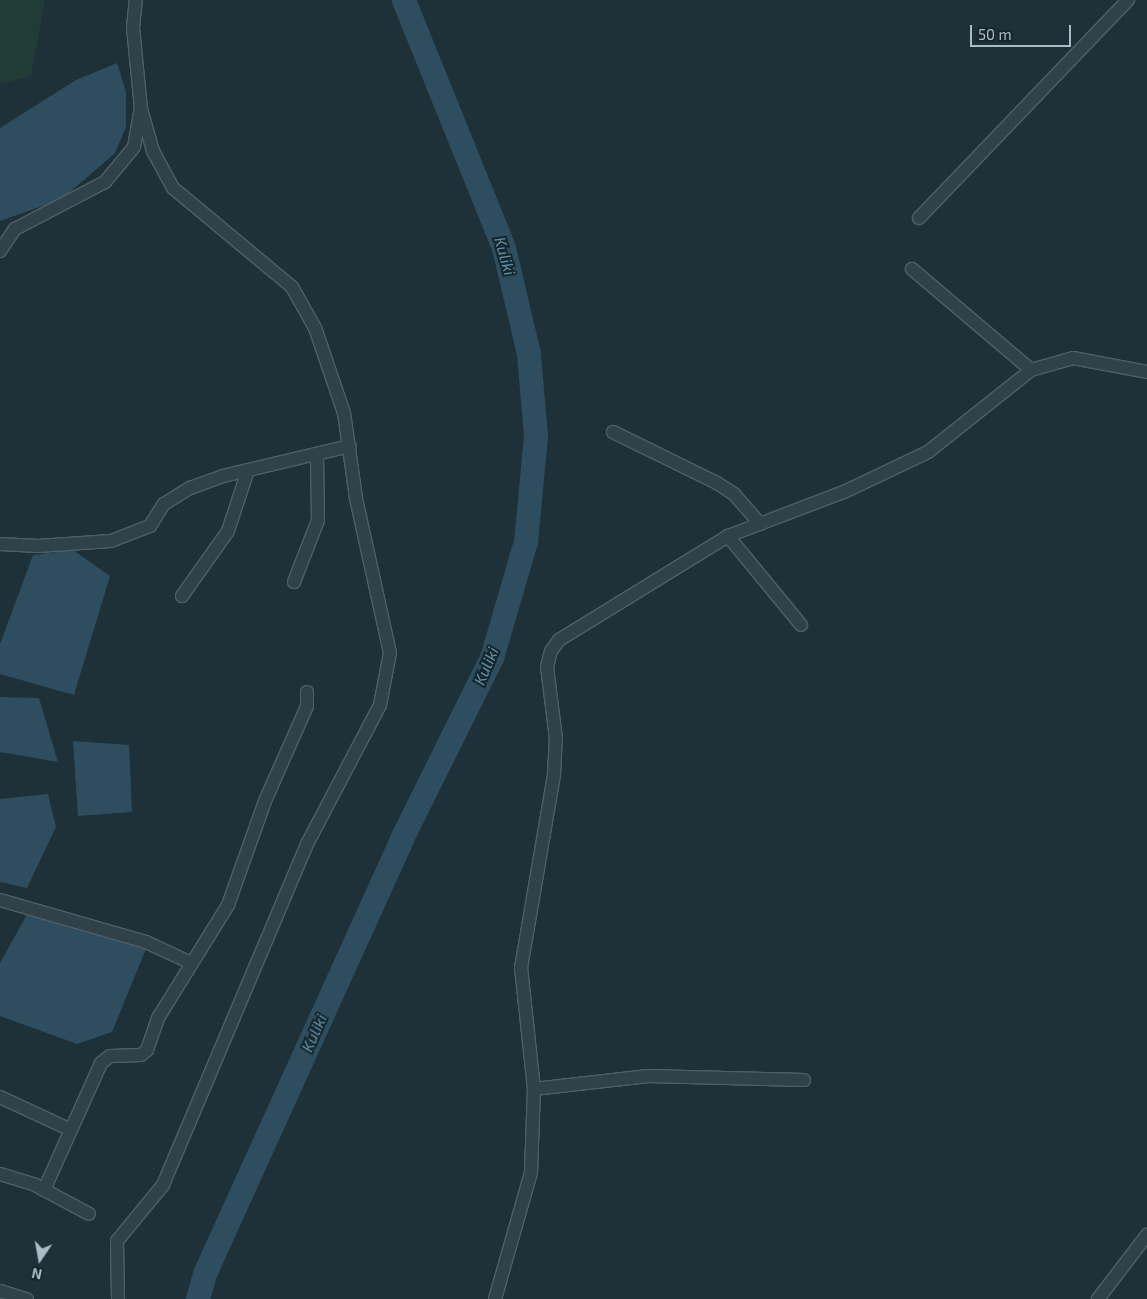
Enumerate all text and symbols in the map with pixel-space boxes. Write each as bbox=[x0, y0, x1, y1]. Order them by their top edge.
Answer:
scale bar bbox=[972, 15, 1073, 47]
text: 50 m bbox=[978, 25, 1012, 43]
water label: Kuliki bbox=[490, 234, 520, 278]
water label: Kuliki bbox=[469, 644, 503, 688]
water label: Kuliki bbox=[297, 1011, 331, 1055]
north arrow bbox=[15, 1234, 65, 1284]
text: N bbox=[30, 1265, 43, 1284]

